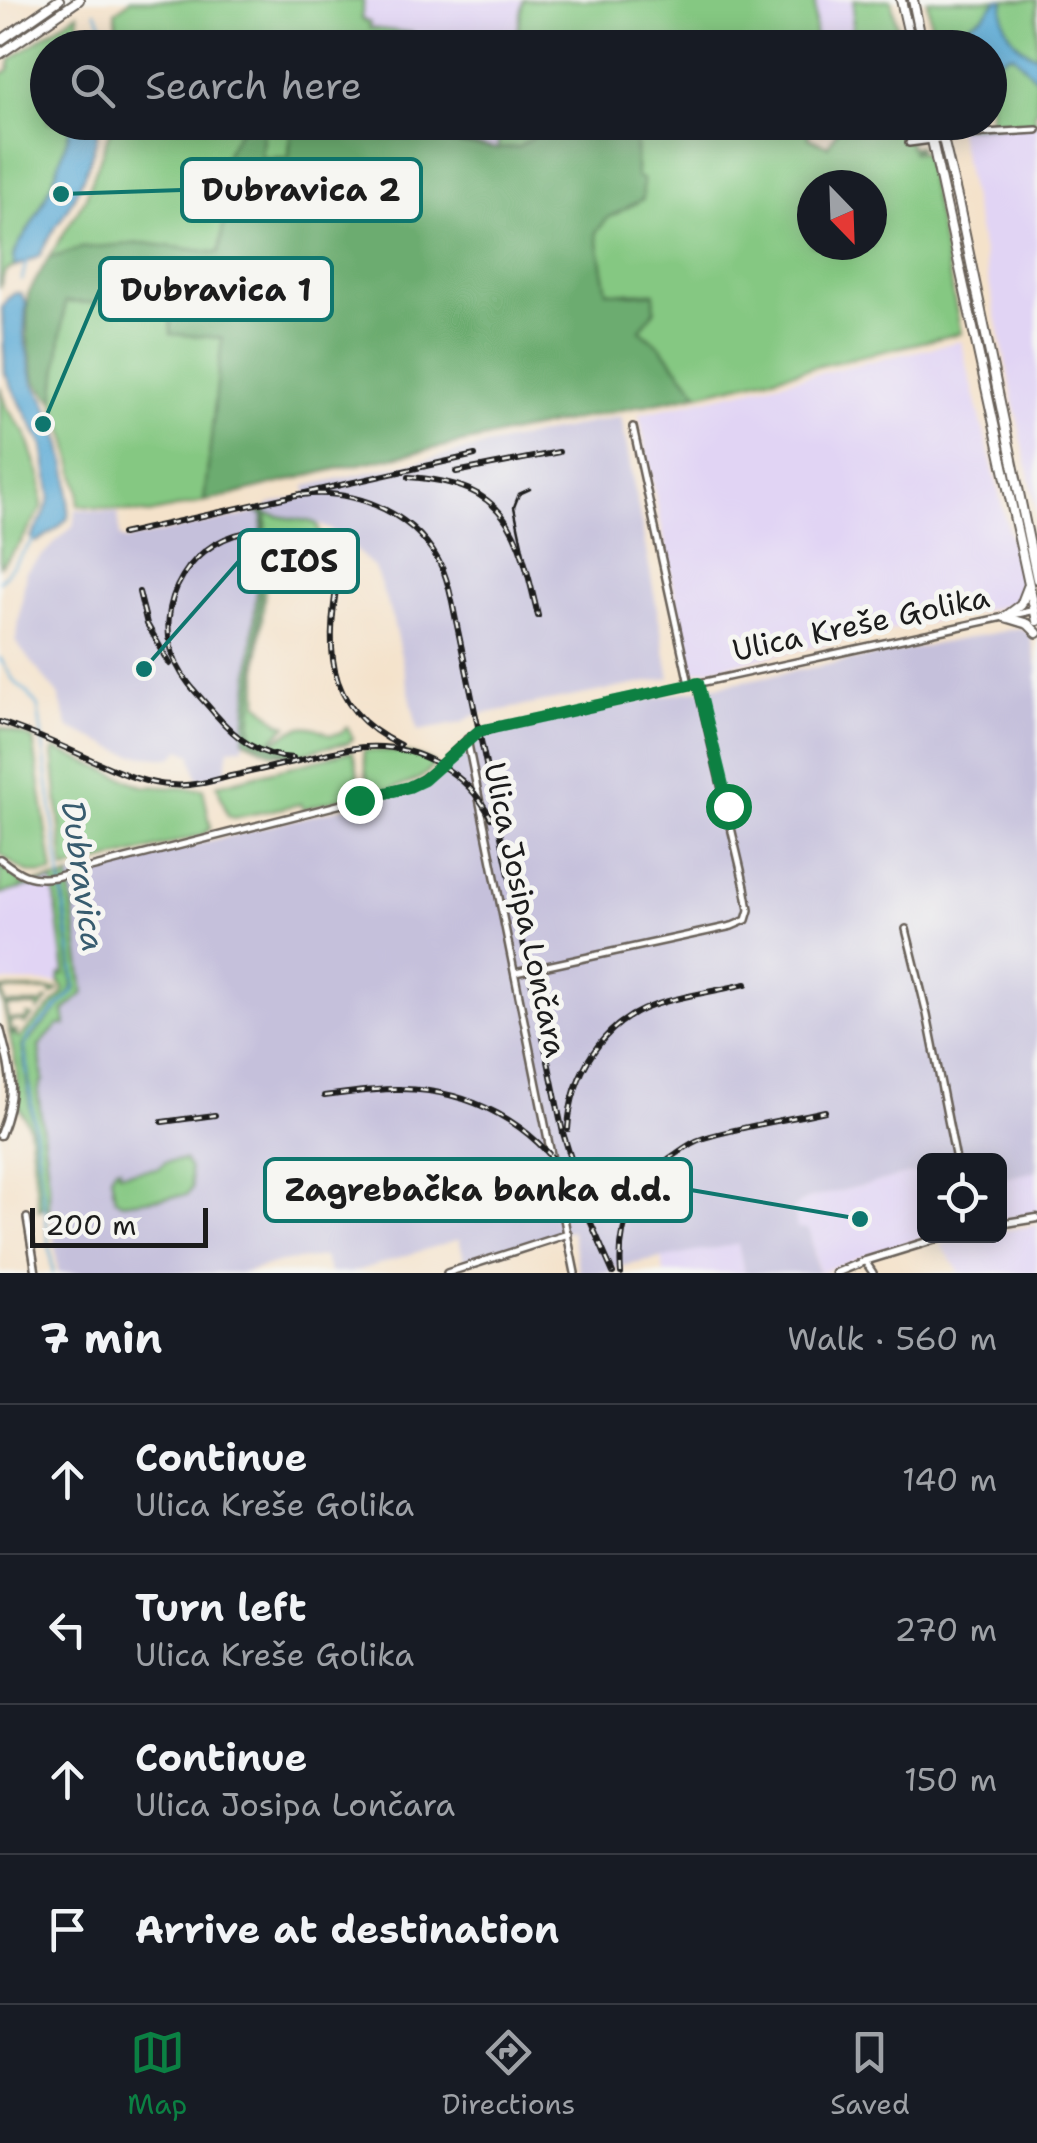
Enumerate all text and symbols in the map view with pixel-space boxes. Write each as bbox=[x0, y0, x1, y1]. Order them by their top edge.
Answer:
search box bbox=[30, 30, 1007, 140]
icon: search bbox=[65, 58, 120, 113]
text: Search here bbox=[145, 60, 362, 111]
callout: Dubravica 2 bbox=[182, 159, 421, 221]
text: Dubravica 2 bbox=[201, 168, 401, 211]
north arrow bbox=[797, 170, 887, 260]
callout: Dubravica 1 bbox=[100, 258, 332, 320]
text: Dubravica 1 bbox=[120, 268, 312, 311]
callout: CIOS bbox=[239, 530, 358, 592]
text: CIOS bbox=[260, 539, 338, 582]
street label: Ulica Kreše Golika bbox=[729, 576, 994, 671]
street label: Ulica Josipa Lončara bbox=[474, 759, 577, 1061]
route end bbox=[337, 778, 383, 824]
route start bbox=[706, 784, 752, 830]
water label: Dubravica bbox=[52, 798, 115, 954]
map controls bbox=[917, 1153, 1007, 1243]
button: locate bbox=[917, 1153, 1007, 1243]
callout: Zagrebačka banka d.d. bbox=[265, 1159, 691, 1221]
text: Zagrebačka banka d.d. bbox=[285, 1168, 671, 1211]
scale bar bbox=[30, 1203, 208, 1248]
text: 200 m bbox=[45, 1206, 136, 1244]
text: 7 min bbox=[40, 1310, 162, 1366]
text: Walk · 560 m bbox=[787, 1317, 997, 1360]
text: Continue bbox=[135, 1432, 307, 1483]
icon: ahead bbox=[40, 1452, 95, 1507]
text: 140 m bbox=[902, 1458, 997, 1501]
text: Ulica Kreše Golika bbox=[135, 1483, 414, 1526]
text: Turn left bbox=[135, 1582, 307, 1633]
icon: left bbox=[40, 1602, 95, 1657]
text: 270 m bbox=[894, 1608, 997, 1651]
text: Ulica Kreše Golika bbox=[135, 1633, 414, 1676]
text: Continue bbox=[135, 1732, 307, 1783]
icon: ahead bbox=[40, 1752, 95, 1807]
text: 150 m bbox=[904, 1758, 997, 1801]
text: Ulica Josipa Lončara bbox=[135, 1783, 455, 1826]
icon: arrive bbox=[40, 1902, 95, 1957]
text: Arrive at destination bbox=[135, 1904, 559, 1955]
tab: Map bbox=[127, 2025, 187, 2123]
tab: Directions bbox=[442, 2025, 575, 2123]
tab: Saved bbox=[830, 2025, 910, 2123]

